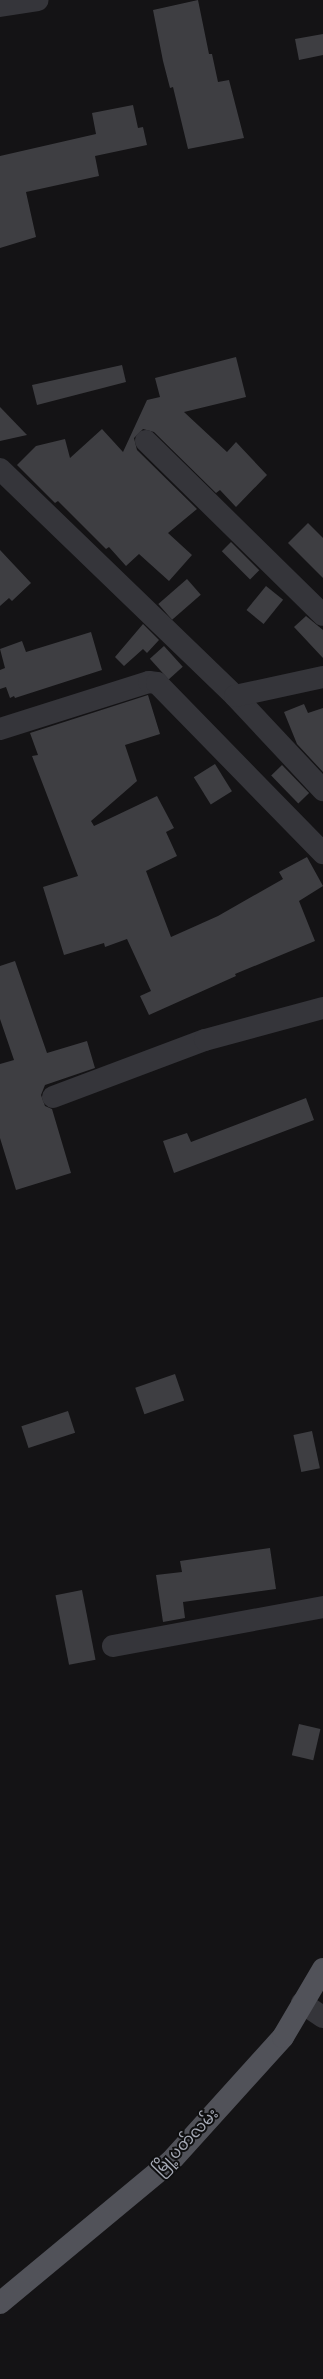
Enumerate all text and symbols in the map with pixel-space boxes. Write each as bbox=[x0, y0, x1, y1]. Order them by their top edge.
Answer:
street label: မြို့ပတ်လမ်း bbox=[150, 2105, 222, 2179]

